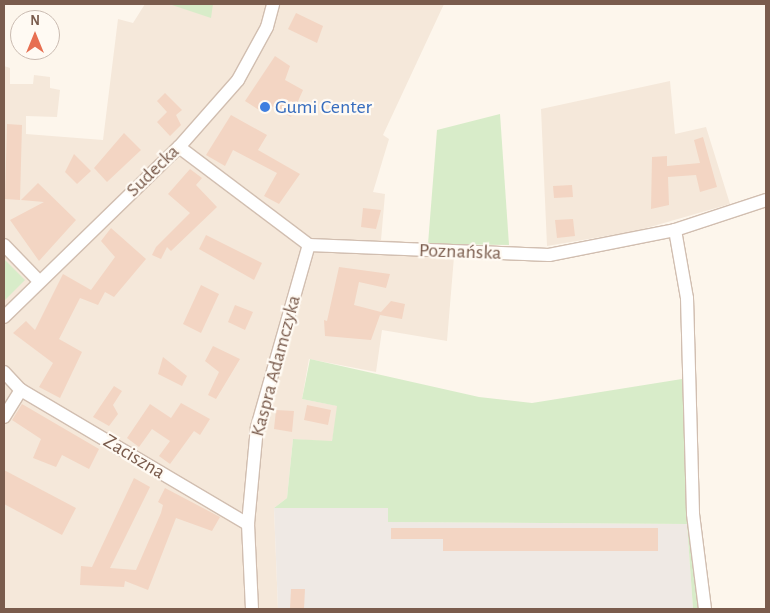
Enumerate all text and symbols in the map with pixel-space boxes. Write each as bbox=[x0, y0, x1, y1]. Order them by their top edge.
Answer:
north arrow bbox=[10, 10, 60, 60]
text: N bbox=[30, 14, 40, 28]
place label: Gumi Center bbox=[275, 95, 372, 119]
marker: Gumi Center bbox=[259, 101, 271, 113]
street label: Sudecka bbox=[121, 140, 185, 202]
street label: Poznańska bbox=[418, 239, 502, 265]
street label: Kaspra Adamczyka bbox=[246, 293, 306, 439]
street label: Zaciszna bbox=[99, 429, 169, 485]

